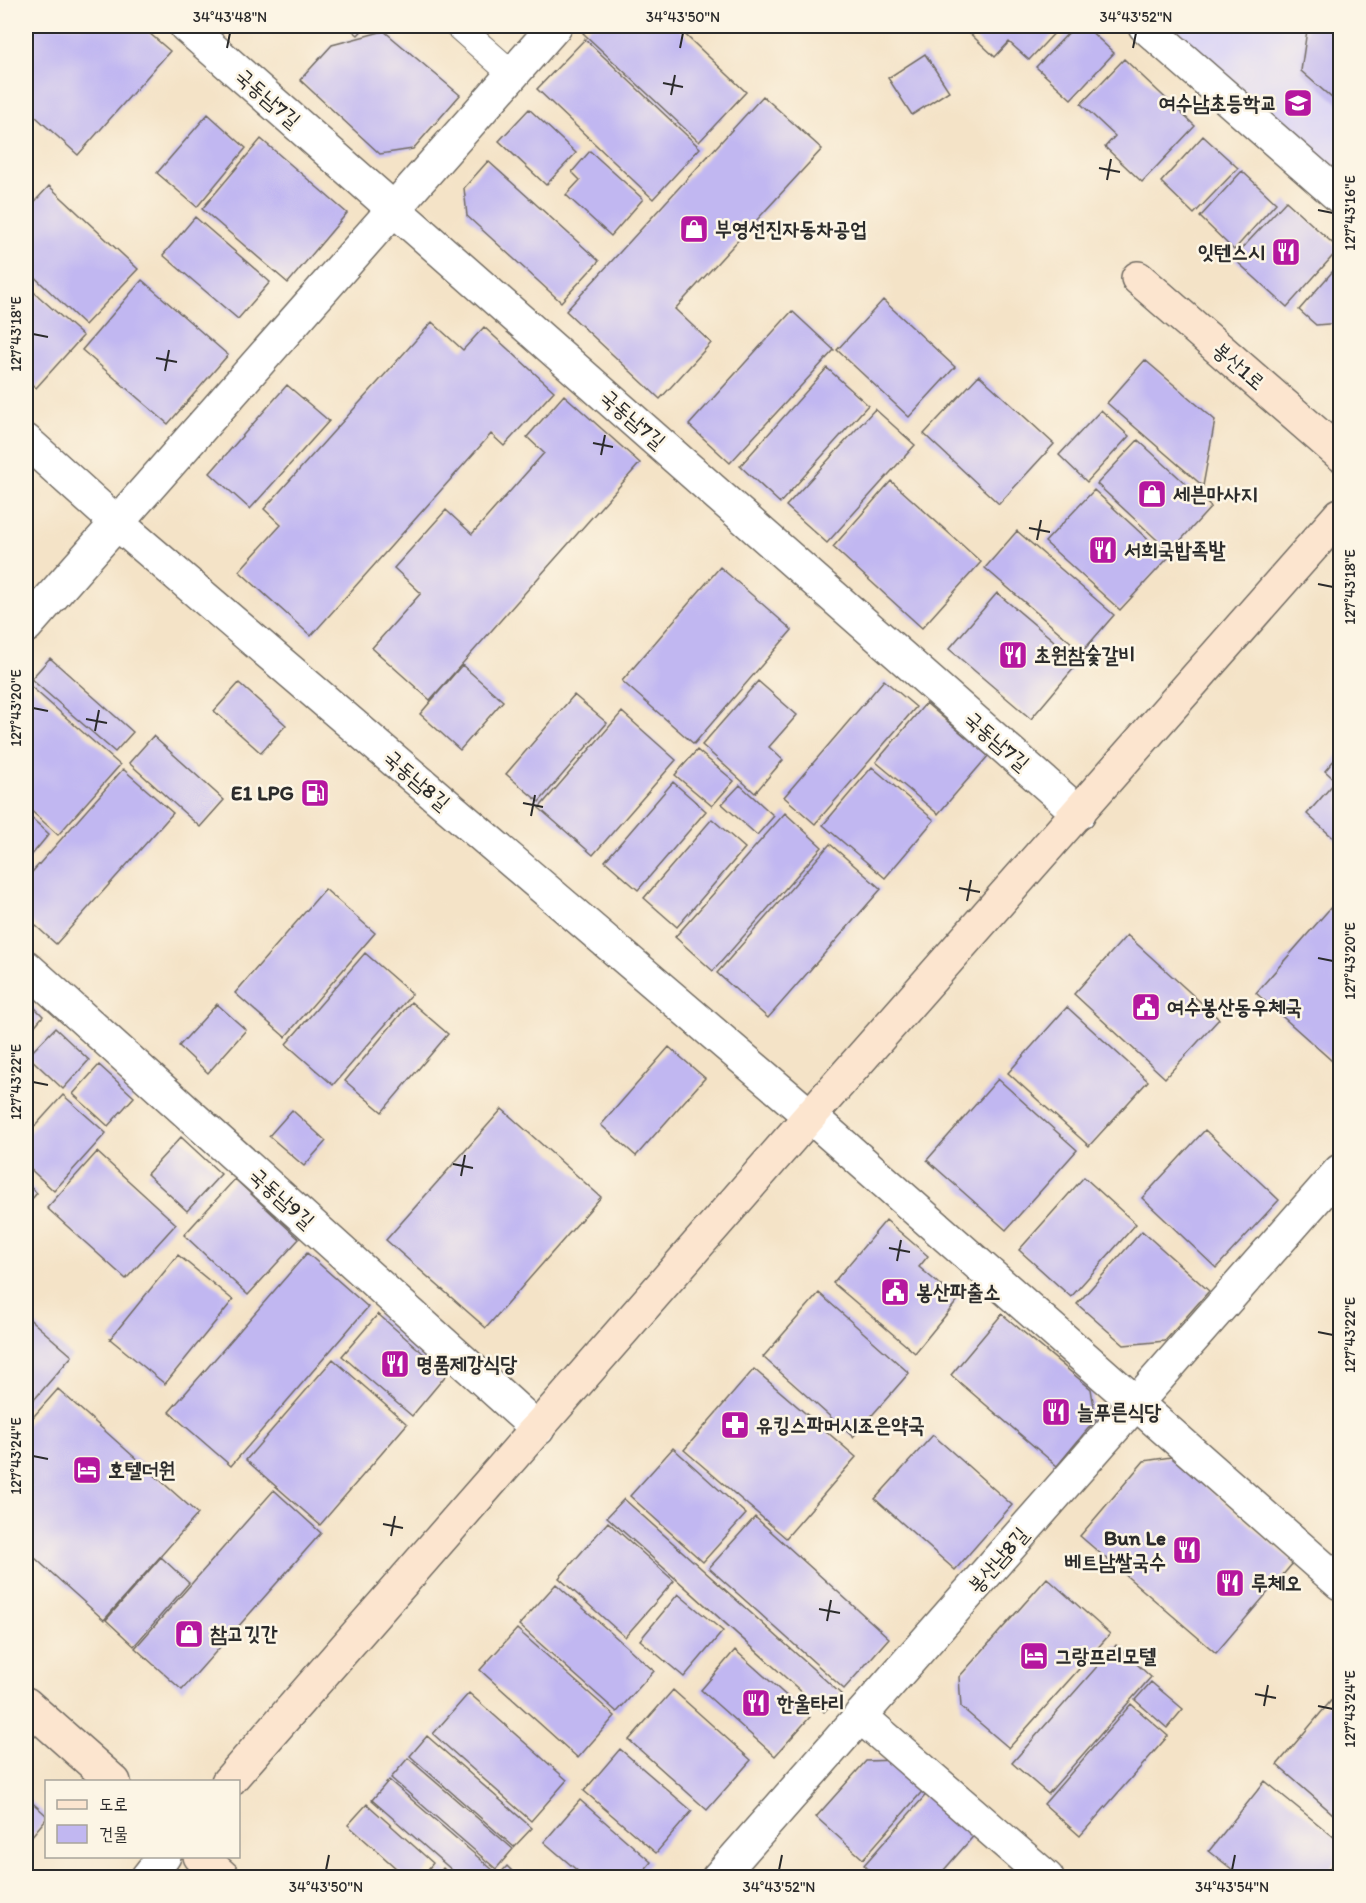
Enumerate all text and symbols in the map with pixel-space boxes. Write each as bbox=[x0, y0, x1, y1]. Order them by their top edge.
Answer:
text: 34°43'48"N bbox=[193, 8, 267, 26]
text: 34°43'50"N bbox=[646, 8, 720, 26]
text: 34°43'52"N bbox=[1100, 8, 1172, 26]
street label: 국동남7길 bbox=[231, 63, 306, 133]
school or university icon: 여수남초등학교 bbox=[1282, 87, 1314, 119]
place label: 여수남초등학교 bbox=[1159, 90, 1277, 115]
text: 127°43'16"E bbox=[1341, 175, 1359, 251]
shop icon: 부영선진자동차공업 bbox=[678, 213, 710, 245]
place label: 부영선진자동차공업 bbox=[715, 216, 867, 241]
restaurant icon: 잇텐스시 bbox=[1270, 236, 1302, 268]
place label: 잇텐스시 bbox=[1197, 239, 1265, 264]
text: 127°43'18"E bbox=[7, 296, 25, 372]
street label: 봉산1로 bbox=[1208, 336, 1270, 395]
street label: 국동남7길 bbox=[596, 384, 671, 454]
shop icon: 세븐마사지 bbox=[1136, 478, 1168, 510]
place label: 세븐마사지 bbox=[1173, 481, 1258, 506]
restaurant icon: 서희국밥족발 bbox=[1087, 534, 1119, 566]
place label: 서희국밥족발 bbox=[1124, 537, 1225, 562]
text: 127°43'18"E bbox=[1341, 549, 1359, 625]
restaurant icon: 초원참숯갈비 bbox=[997, 639, 1029, 671]
place label: 초원참숯갈비 bbox=[1034, 642, 1135, 667]
text: 127°43'20"E bbox=[7, 669, 25, 747]
street label: 국동남7길 bbox=[960, 706, 1035, 776]
street label: 국동남8길 bbox=[379, 744, 455, 815]
fuel station icon: E1 LPG bbox=[299, 777, 331, 809]
place label: E1 LPG bbox=[231, 780, 294, 805]
text: 127°43'20"E bbox=[1341, 922, 1359, 1000]
public building icon: 여수봉산동우체국 bbox=[1130, 991, 1162, 1023]
place label: 여수봉산동우체국 bbox=[1167, 994, 1302, 1019]
text: 127°43'22"E bbox=[7, 1044, 25, 1120]
street label: 국동남9길 bbox=[245, 1162, 320, 1233]
public building icon: 봉산파출소 bbox=[879, 1276, 911, 1308]
place label: 봉산파출소 bbox=[916, 1279, 1001, 1304]
text: 127°43'22"E bbox=[1341, 1297, 1359, 1373]
restaurant icon: 명품제강식당 bbox=[379, 1348, 411, 1380]
place label: 명품제강식당 bbox=[416, 1351, 517, 1376]
restaurant icon: 늘푸른식당 bbox=[1040, 1396, 1072, 1428]
place label: 늘푸른식당 bbox=[1077, 1399, 1162, 1424]
pharmacy icon: 유킹스파머시조은약국 bbox=[719, 1409, 751, 1441]
place label: 유킹스파머시조은약국 bbox=[756, 1412, 925, 1437]
text: 127°43'24"E bbox=[7, 1417, 25, 1495]
hotel icon: 호텔더원 bbox=[71, 1454, 103, 1486]
place label: 호텔더원 bbox=[108, 1457, 176, 1482]
street label: 봉산남8길 bbox=[962, 1522, 1033, 1598]
place label: Bun Le 베트남쌀국수 bbox=[1065, 1525, 1166, 1574]
restaurant icon: Bun Le 베트남쌀국수 bbox=[1171, 1534, 1203, 1566]
restaurant icon: 루체오 bbox=[1214, 1567, 1246, 1599]
place label: 루체오 bbox=[1251, 1570, 1302, 1595]
shop icon: 참고깃간 bbox=[173, 1618, 205, 1650]
place label: 참고깃간 bbox=[210, 1621, 278, 1646]
hotel icon: 그랑프리모텔 bbox=[1018, 1640, 1050, 1672]
place label: 그랑프리모텔 bbox=[1055, 1643, 1156, 1668]
text: 127°43'24"E bbox=[1341, 1670, 1359, 1748]
restaurant icon: 한울타리 bbox=[740, 1687, 772, 1719]
place label: 한울타리 bbox=[776, 1690, 845, 1715]
legend bbox=[45, 1780, 240, 1858]
text: 도로 bbox=[99, 1793, 128, 1815]
text: 건물 bbox=[99, 1823, 128, 1845]
text: 34°43'50"N bbox=[289, 1878, 363, 1896]
text: 34°43'52"N bbox=[743, 1878, 815, 1896]
text: 34°43'54"N bbox=[1195, 1878, 1269, 1896]

